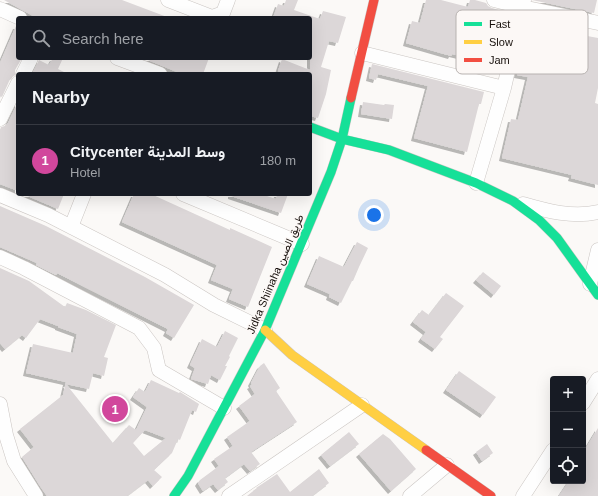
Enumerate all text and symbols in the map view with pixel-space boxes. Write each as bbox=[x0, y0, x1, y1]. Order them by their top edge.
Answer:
legend bbox=[456, 10, 588, 74]
search box bbox=[16, 16, 312, 60]
text: Fast bbox=[489, 18, 510, 30]
icon: search bbox=[30, 27, 52, 49]
text: Search here bbox=[62, 30, 144, 47]
text: Slow bbox=[489, 36, 513, 48]
text: Jam bbox=[489, 54, 510, 66]
text: Nearby bbox=[32, 88, 90, 107]
text: Citycenter وسط المدينة bbox=[70, 143, 225, 160]
text: 1 bbox=[41, 153, 49, 168]
text: 180 m bbox=[260, 153, 296, 168]
text: Hotel bbox=[70, 165, 100, 180]
your location bbox=[364, 205, 384, 225]
street label: Jidka Shiinaha طريق الصين bbox=[244, 213, 307, 336]
map controls bbox=[550, 376, 586, 484]
button: + bbox=[550, 376, 586, 412]
pin: 1 bbox=[102, 394, 128, 424]
button: − bbox=[550, 412, 586, 448]
button: locate bbox=[550, 448, 586, 484]

